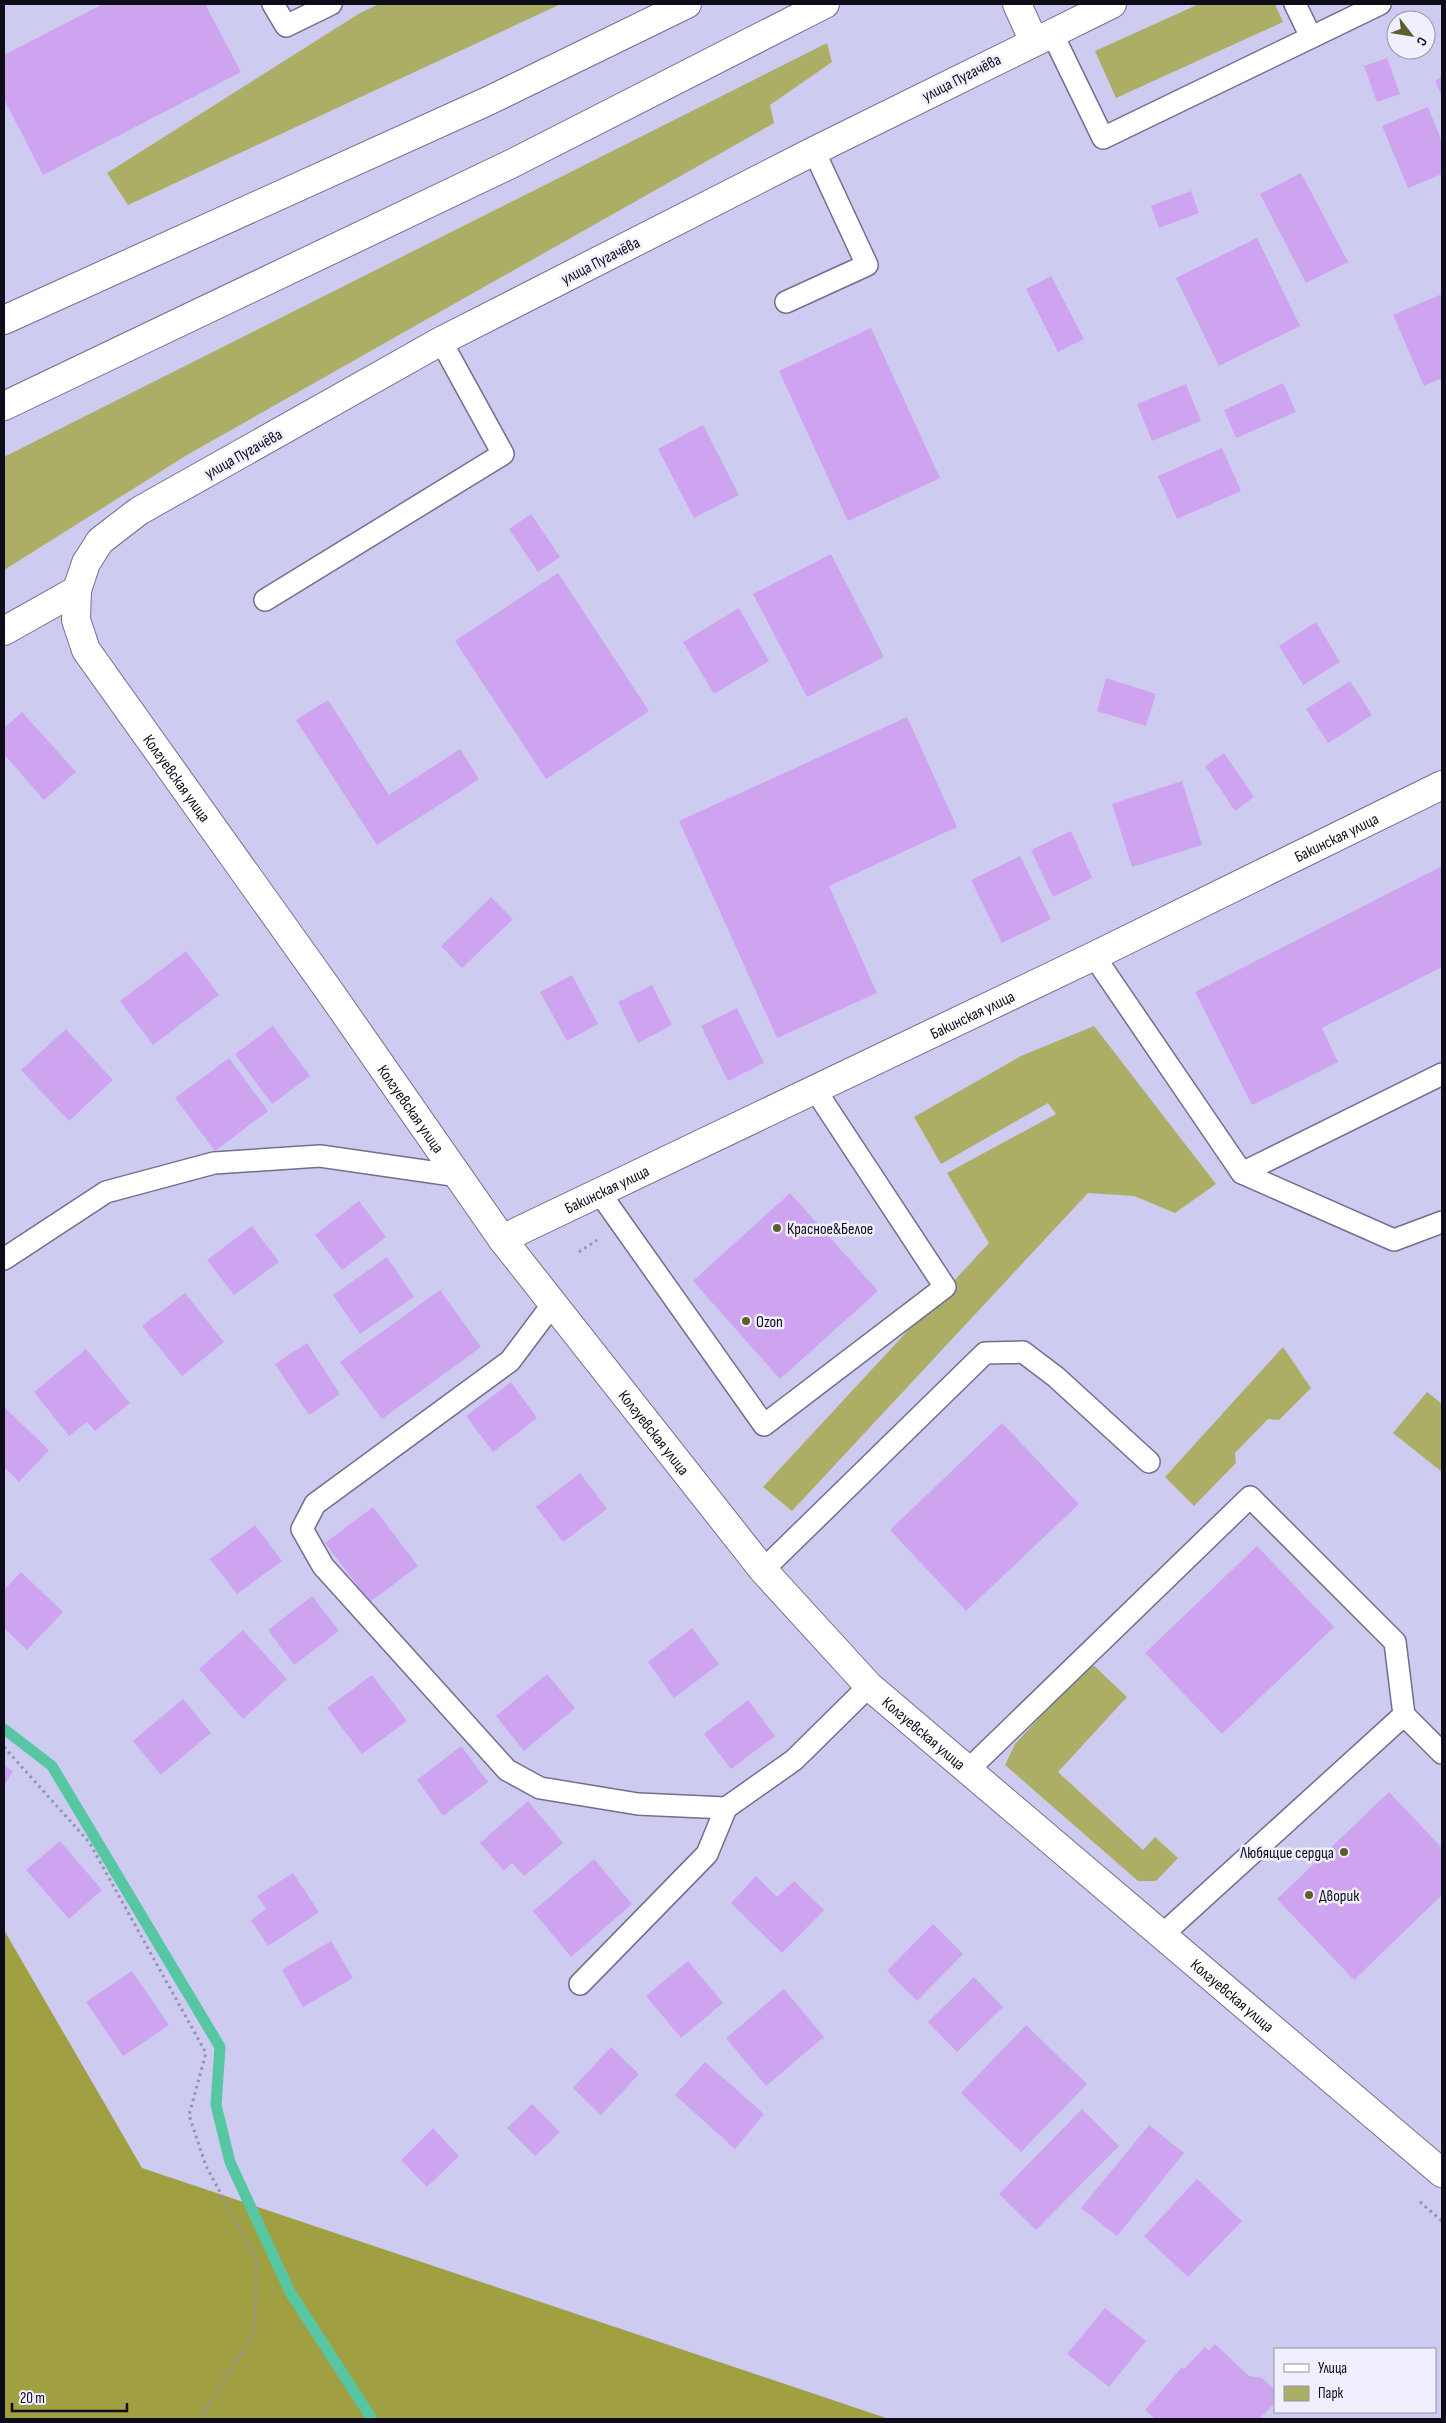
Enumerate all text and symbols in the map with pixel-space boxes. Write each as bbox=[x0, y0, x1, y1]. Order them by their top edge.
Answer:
north arrow bbox=[1386, 10, 1436, 60]
text: С bbox=[1413, 34, 1431, 49]
street label: улица Пугачёва bbox=[919, 50, 1004, 106]
street label: улица Пугачёва bbox=[558, 233, 643, 289]
street label: улица Пугачёва bbox=[202, 425, 286, 483]
street label: Колгуевская улица bbox=[138, 731, 214, 826]
street label: Бакинская улица bbox=[1292, 810, 1382, 867]
street label: Бакинская улица bbox=[927, 987, 1018, 1044]
street label: Колгуевская улица bbox=[373, 1062, 447, 1157]
street label: Бакинская улица bbox=[562, 1162, 653, 1219]
place label: Красное&Белое bbox=[787, 1220, 873, 1239]
marker: Красное&Белое bbox=[771, 1222, 783, 1234]
place label: Ozon bbox=[756, 1313, 783, 1332]
marker: Ozon bbox=[740, 1315, 752, 1327]
street label: Колгуевская улица bbox=[614, 1387, 693, 1479]
street label: Колгуевская улица bbox=[878, 1693, 969, 1775]
place label: Любящие сердца bbox=[1239, 1844, 1334, 1863]
marker: Любящие сердца bbox=[1338, 1846, 1350, 1858]
place label: Дворик bbox=[1319, 1887, 1360, 1906]
marker: Дворик bbox=[1303, 1889, 1315, 1901]
street label: Колгуевская улица bbox=[1186, 1956, 1277, 2037]
legend bbox=[1274, 2348, 1436, 2413]
text: Улица bbox=[1318, 2359, 1347, 2378]
scale bar bbox=[12, 2380, 128, 2412]
text: Парк bbox=[1318, 2384, 1344, 2403]
text: 20 m bbox=[20, 2389, 45, 2408]

